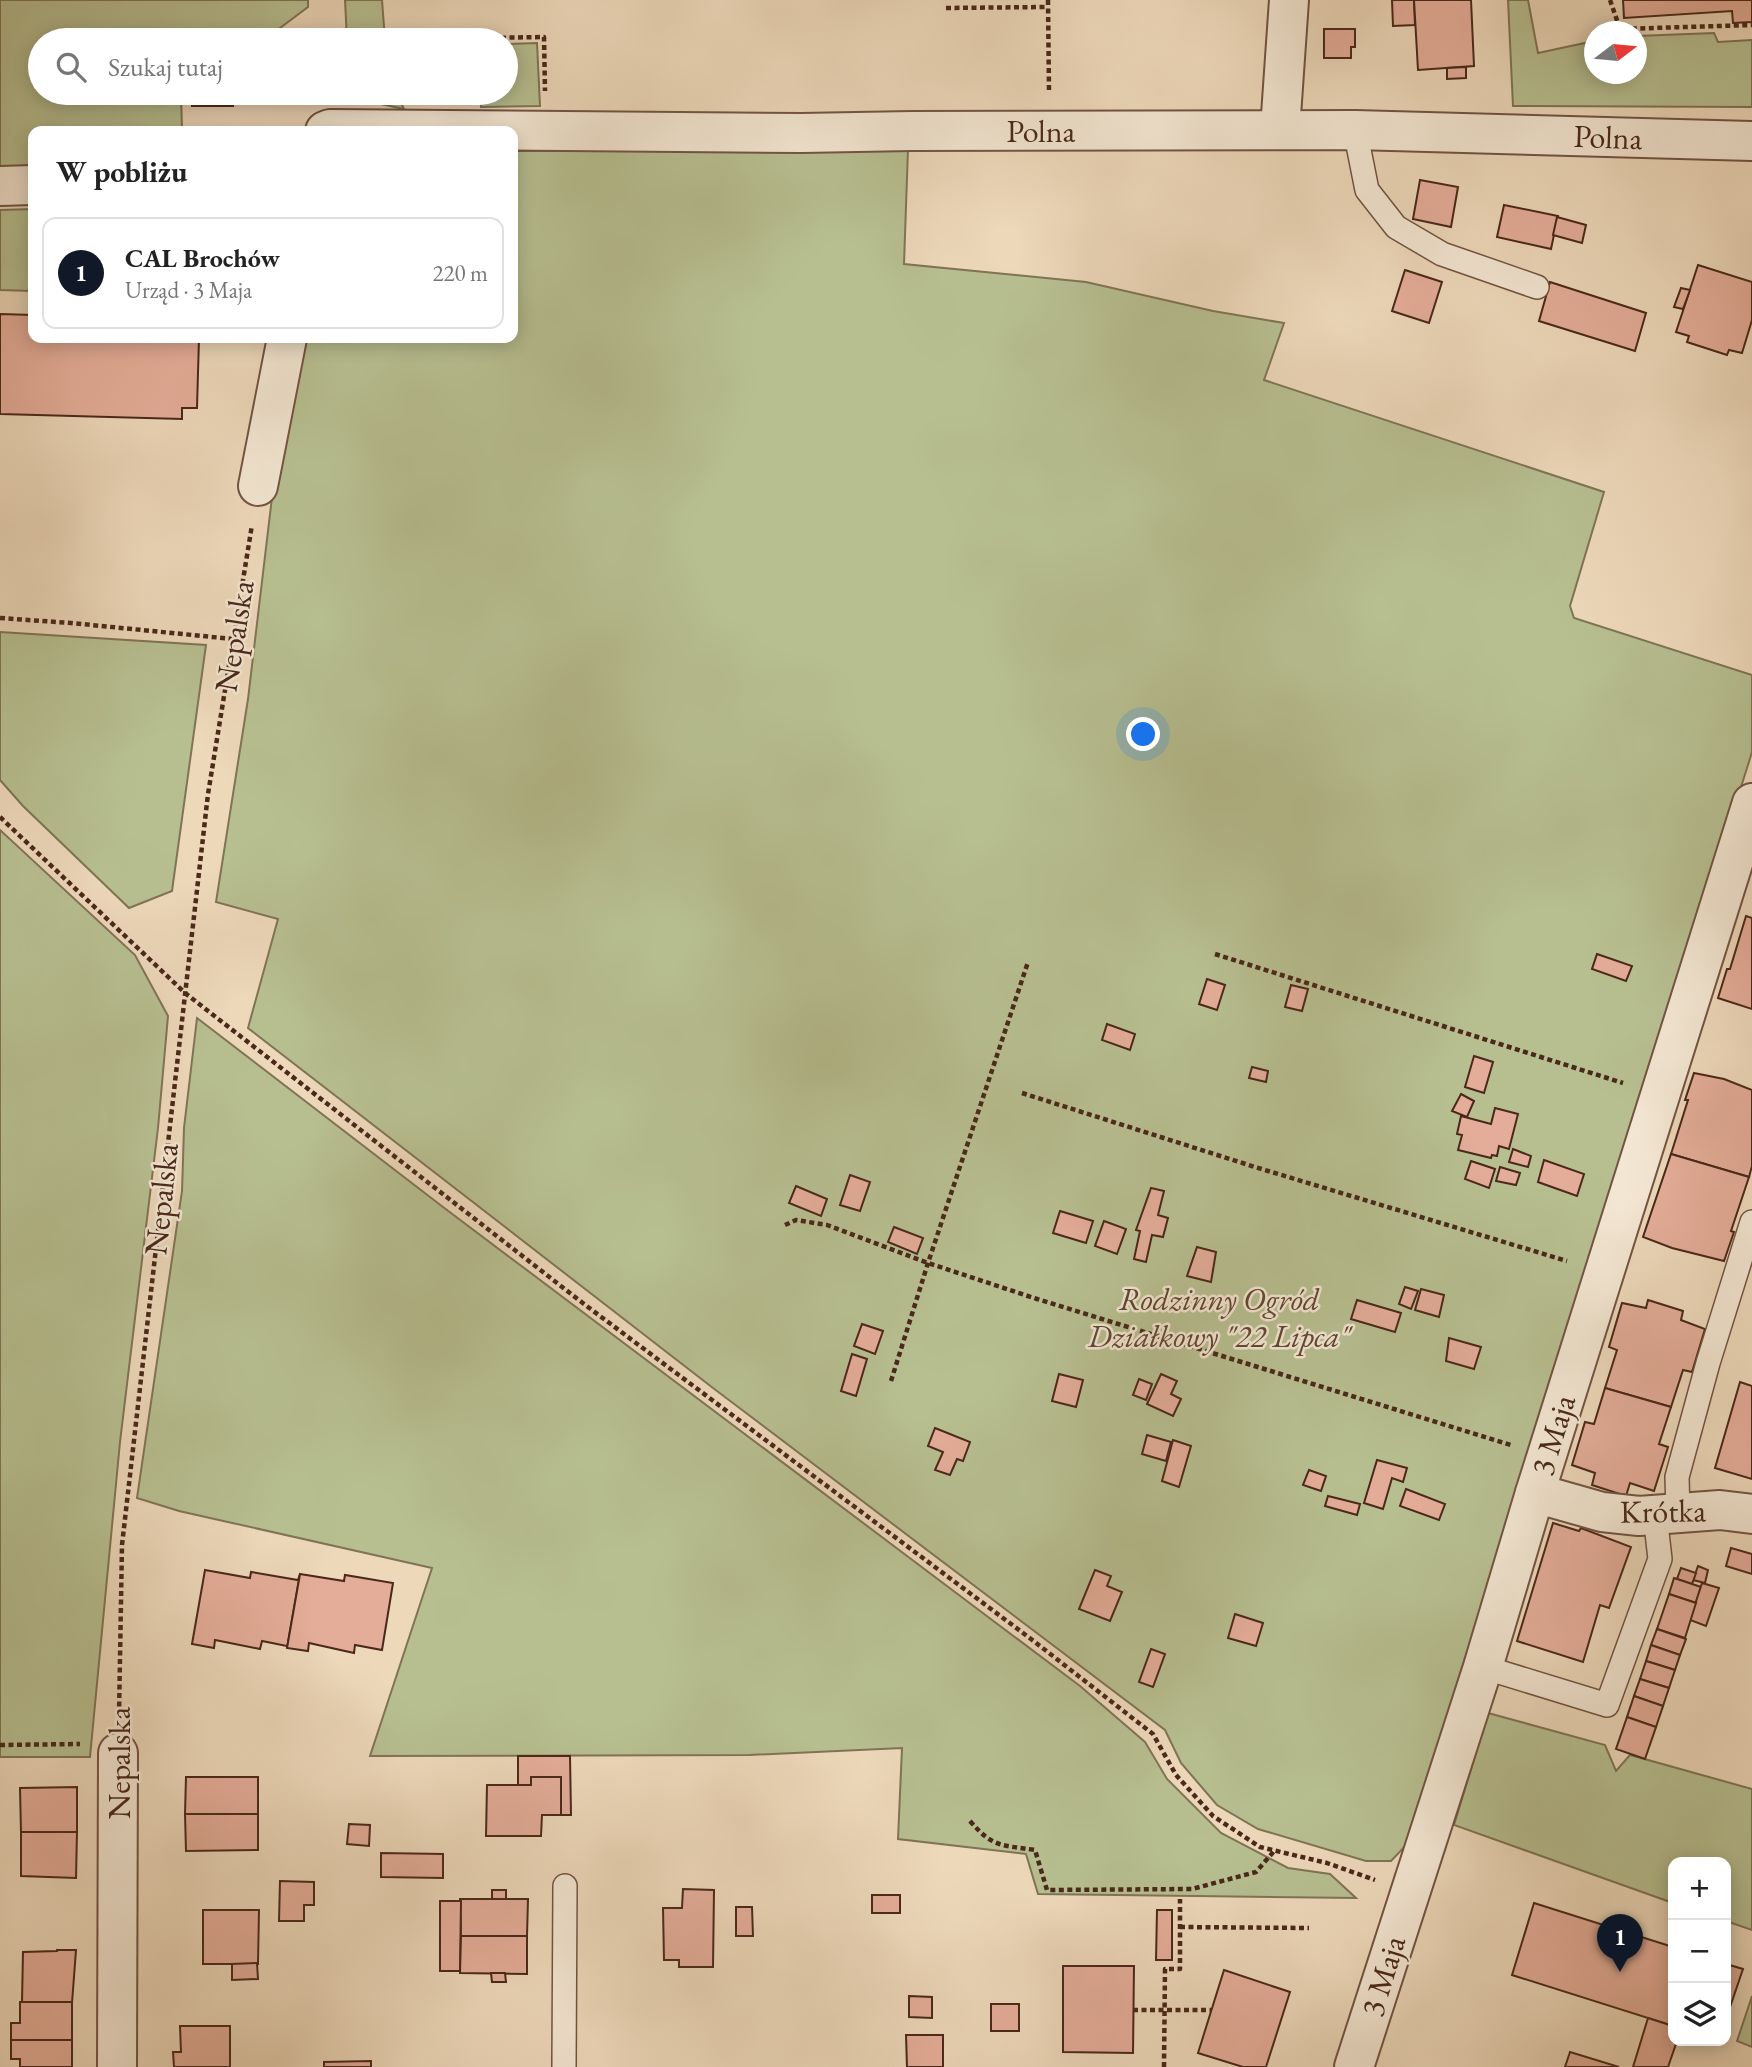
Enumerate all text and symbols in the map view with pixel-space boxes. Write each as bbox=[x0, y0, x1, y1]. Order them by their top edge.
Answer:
north arrow bbox=[1584, 21, 1647, 84]
search box bbox=[28, 28, 518, 105]
icon: search bbox=[52, 48, 90, 86]
text: Szukaj tutaj bbox=[108, 50, 223, 84]
street label: Polna bbox=[1007, 110, 1076, 152]
street label: Polna bbox=[1573, 115, 1643, 159]
text: W pobliżu bbox=[56, 152, 187, 191]
text: CAL Brochów bbox=[125, 241, 280, 275]
text: 1 bbox=[75, 258, 87, 288]
text: 220 m bbox=[432, 258, 488, 288]
text: Urząd · 3 Maja bbox=[125, 275, 252, 305]
street label: Nepalska bbox=[204, 577, 264, 695]
your location bbox=[1126, 717, 1160, 751]
street label: Nepalska bbox=[134, 1141, 188, 1257]
park label: Rodzinny Ogród Działkowy "22 Lipca" bbox=[1087, 1278, 1354, 1357]
street label: 3 Maja bbox=[1521, 1389, 1585, 1481]
street label: Krótka bbox=[1620, 1489, 1707, 1533]
street label: Nepalska bbox=[98, 1707, 140, 1819]
map controls bbox=[1668, 1857, 1731, 2046]
button: + bbox=[1668, 1857, 1731, 1920]
pin: 1 bbox=[1597, 1914, 1643, 1972]
button: − bbox=[1668, 1920, 1731, 1983]
street label: 3 Maja bbox=[1351, 1930, 1415, 2022]
button: layers bbox=[1668, 1983, 1731, 2046]

